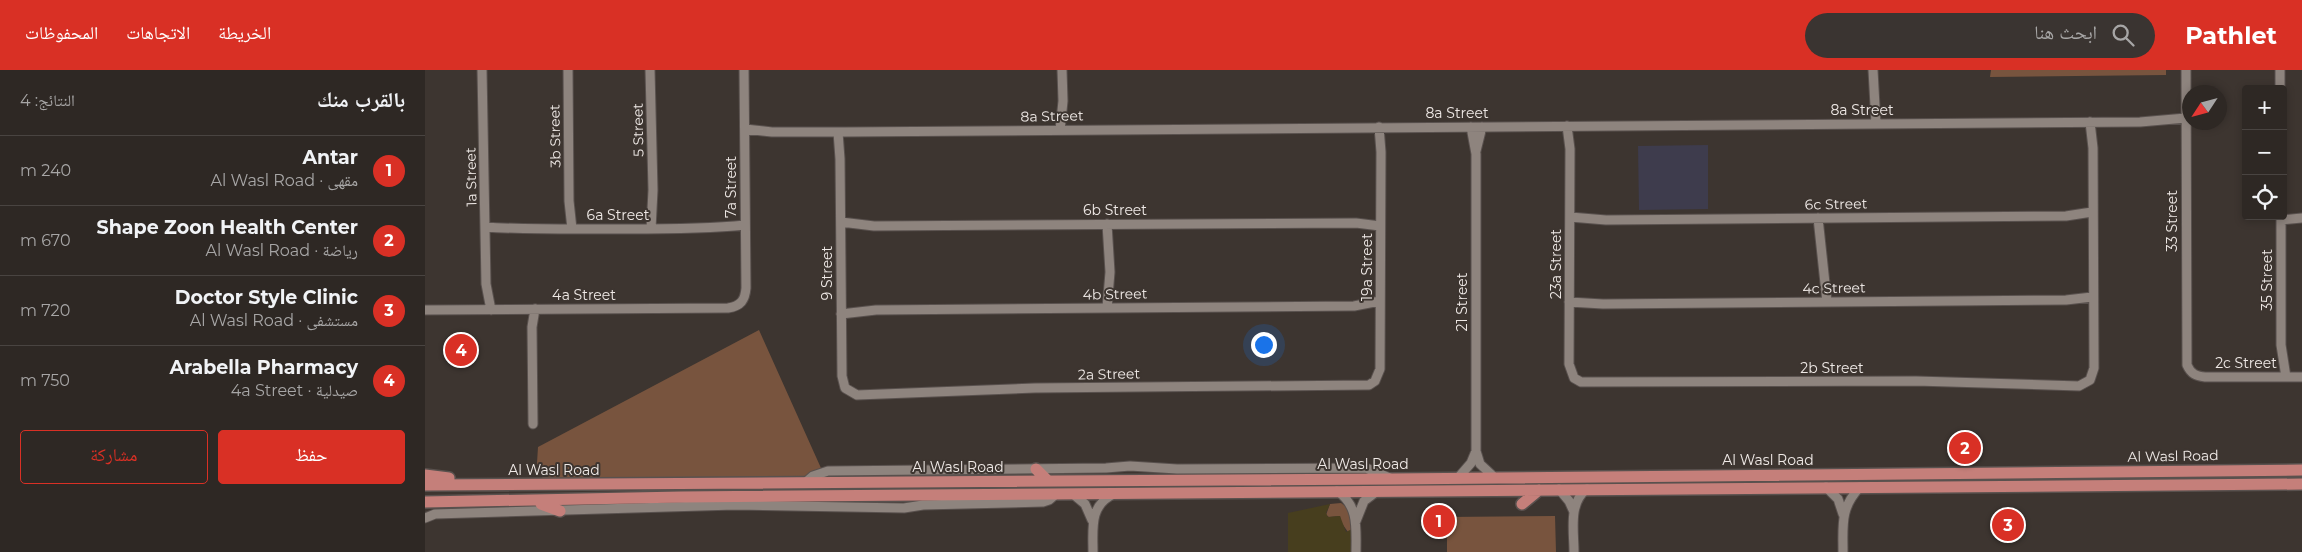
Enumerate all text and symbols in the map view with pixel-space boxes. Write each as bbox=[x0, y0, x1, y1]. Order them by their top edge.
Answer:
search box bbox=[1805, 13, 2155, 58]
text: ابحث هنا bbox=[2034, 21, 2097, 44]
icon: search bbox=[2109, 21, 2137, 49]
text: Pathlet bbox=[2185, 21, 2277, 50]
text: المحفوظات bbox=[25, 22, 98, 44]
text: الاتجاهات bbox=[126, 22, 190, 44]
text: الخريطة bbox=[218, 22, 271, 44]
north arrow bbox=[2182, 85, 2227, 130]
map controls bbox=[2242, 85, 2287, 220]
button: + bbox=[2242, 85, 2287, 130]
text: بالقرب منك bbox=[317, 87, 405, 112]
text: النتائج: 4 bbox=[20, 91, 75, 110]
street label: 8a Street bbox=[1830, 101, 1894, 119]
street label: 5 Street bbox=[629, 103, 647, 157]
street label: 3b Street bbox=[545, 104, 565, 168]
street label: 8a Street bbox=[1425, 104, 1489, 122]
street label: 8a Street bbox=[1020, 106, 1084, 126]
button: − bbox=[2242, 130, 2287, 175]
text: Antar bbox=[302, 146, 358, 169]
street label: 1a Street bbox=[461, 147, 481, 207]
street label: 7a Street bbox=[722, 156, 740, 218]
text: 240 m bbox=[20, 161, 71, 180]
text: 1 bbox=[386, 161, 392, 180]
text: مقهى · Al Wasl Road bbox=[211, 171, 358, 190]
button: locate bbox=[2242, 175, 2287, 220]
street label: 33 Street bbox=[2163, 190, 2181, 252]
street label: 6c Street bbox=[1805, 194, 1868, 214]
street label: 6b Street bbox=[1083, 201, 1147, 219]
street label: 6a Street bbox=[587, 206, 650, 224]
text: Shape Zoon Health Center bbox=[97, 216, 358, 239]
street label: 23a Street bbox=[1547, 229, 1565, 299]
text: 670 m bbox=[20, 231, 71, 250]
text: 2 bbox=[384, 231, 394, 250]
street label: 19a Street bbox=[1358, 233, 1376, 301]
text: رياضة · Al Wasl Road bbox=[206, 241, 358, 260]
street label: 9 Street bbox=[818, 245, 836, 300]
street label: 35 Street bbox=[2258, 249, 2276, 311]
street label: 21 Street bbox=[1453, 272, 1471, 332]
street label: 4c Street bbox=[1802, 278, 1866, 298]
street label: 4b Street bbox=[1082, 284, 1148, 304]
text: Doctor Style Clinic bbox=[175, 286, 358, 309]
street label: 4a Street bbox=[552, 286, 616, 304]
text: 720 m bbox=[20, 301, 70, 320]
text: 3 bbox=[384, 301, 394, 320]
text: مستشفى · Al Wasl Road bbox=[190, 311, 358, 330]
pin: 4 bbox=[445, 331, 477, 369]
your location bbox=[1251, 332, 1277, 358]
street label: 2c Street bbox=[2215, 354, 2277, 372]
text: Arabella Pharmacy bbox=[169, 356, 358, 379]
street label: 2b Street bbox=[1800, 359, 1864, 377]
street label: 2a Street bbox=[1078, 364, 1141, 384]
text: 750 m bbox=[20, 371, 70, 390]
text: 4 bbox=[383, 371, 395, 390]
text: صيدلية · 4a Street bbox=[231, 381, 358, 400]
pin: 2 bbox=[1949, 429, 1981, 467]
button: مشاركة bbox=[20, 430, 208, 484]
button: حفظ bbox=[218, 430, 405, 484]
street label: Al Wasl Road bbox=[2127, 446, 2219, 466]
street label: Al Wasl Road bbox=[1722, 451, 1814, 469]
street label: Al Wasl Road bbox=[1317, 455, 1409, 473]
street label: Al Wasl Road bbox=[912, 458, 1004, 476]
street label: Al Wasl Road bbox=[508, 461, 600, 479]
pin: 1 bbox=[1423, 502, 1455, 540]
pin: 3 bbox=[1992, 506, 2024, 544]

